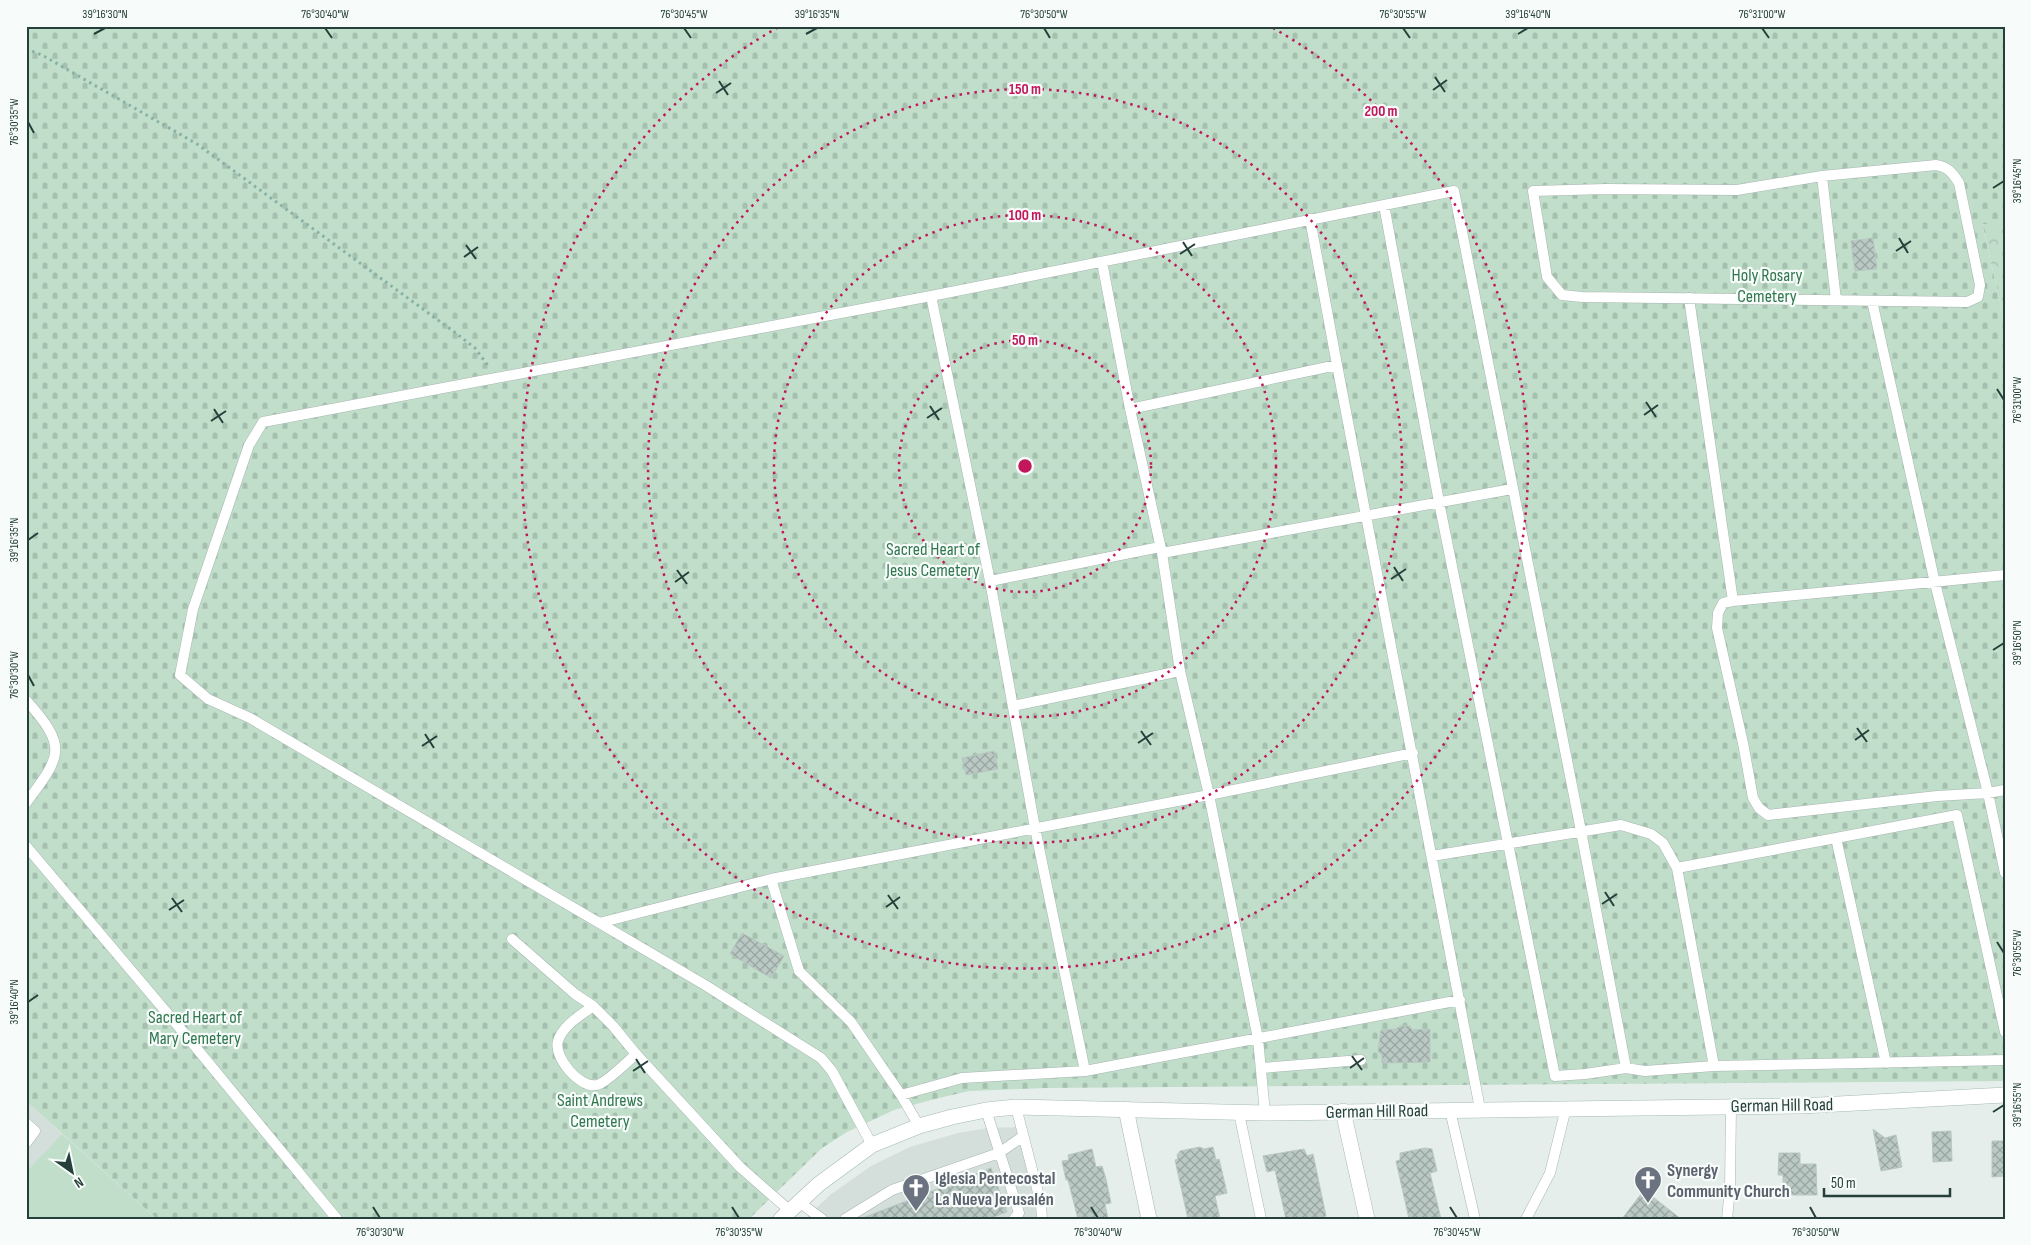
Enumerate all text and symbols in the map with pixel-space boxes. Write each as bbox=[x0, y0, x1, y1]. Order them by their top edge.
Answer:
text: 39°16'30"N bbox=[82, 7, 128, 22]
text: 76°30'40"W bbox=[301, 7, 349, 22]
text: 76°30'45"W bbox=[660, 7, 708, 22]
text: 39°16'35"N bbox=[795, 7, 839, 22]
text: 76°30'50"W bbox=[1020, 7, 1068, 22]
text: 76°30'55"W bbox=[1380, 7, 1427, 22]
text: 39°16'40"N bbox=[1505, 7, 1551, 22]
text: 76°31'00"W bbox=[1739, 7, 1785, 22]
text: 150 m bbox=[1009, 80, 1041, 99]
text: 76°30'35"W bbox=[7, 98, 22, 146]
text: 200 m bbox=[1364, 102, 1398, 121]
text: 39°16'45"N bbox=[2010, 159, 2025, 203]
text: 100 m bbox=[1009, 206, 1041, 225]
park label: Holy Rosary Cemetery bbox=[1732, 265, 1803, 307]
text: 50 m bbox=[1012, 331, 1038, 350]
text: 76°31'00"W bbox=[2010, 377, 2025, 423]
centre of rings bbox=[1016, 457, 1034, 475]
text: 39°16'35"N bbox=[7, 518, 22, 562]
park label: Sacred Heart of Jesus Cemetery bbox=[885, 539, 981, 581]
text: 39°16'50"N bbox=[2010, 620, 2025, 666]
text: 76°30'30"W bbox=[7, 651, 22, 699]
text: 76°30'55"W bbox=[2010, 929, 2025, 976]
text: 39°16'40"N bbox=[7, 979, 22, 1025]
park label: Sacred Heart of Mary Cemetery bbox=[148, 1007, 243, 1049]
text: 39°16'55"N bbox=[2010, 1083, 2025, 1127]
park label: Saint Andrews Cemetery bbox=[557, 1090, 643, 1132]
street label: German Hill Road bbox=[1731, 1094, 1833, 1117]
street label: German Hill Road bbox=[1326, 1100, 1428, 1123]
north arrow bbox=[48, 1148, 98, 1198]
place label: Synergy Community Church bbox=[1667, 1160, 1790, 1202]
church icon: Synergy Community Church bbox=[1633, 1165, 1663, 1204]
scale bar bbox=[1824, 1165, 1950, 1197]
place label: Iglesia Pentecostal La Nueva Jerusalén bbox=[935, 1168, 1055, 1210]
text: N bbox=[71, 1173, 87, 1192]
church icon: Iglesia Pentecostal La Nueva Jerusalén bbox=[901, 1173, 931, 1212]
text: 50 m bbox=[1831, 1174, 1856, 1193]
text: 76°30'30"W bbox=[356, 1225, 404, 1240]
text: 76°30'35"W bbox=[715, 1225, 763, 1240]
text: 76°30'40"W bbox=[1074, 1225, 1122, 1240]
text: 76°30'45"W bbox=[1433, 1225, 1481, 1240]
text: 76°30'50"W bbox=[1792, 1225, 1840, 1240]

